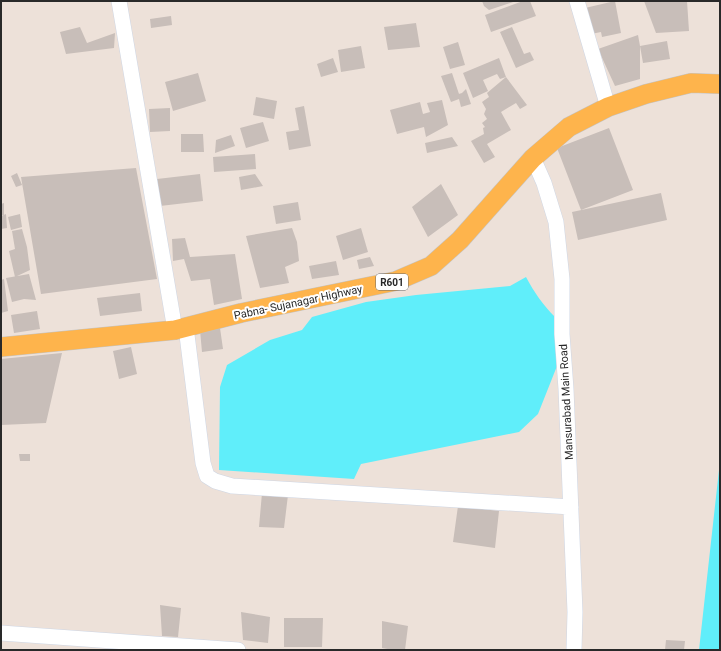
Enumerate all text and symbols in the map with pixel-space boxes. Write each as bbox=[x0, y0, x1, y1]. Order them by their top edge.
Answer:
road number: R601 bbox=[376, 274, 408, 290]
street label: Pabna- Sujanagar Highway bbox=[233, 282, 364, 322]
street label: Mansurabad Main Road bbox=[557, 344, 576, 460]

